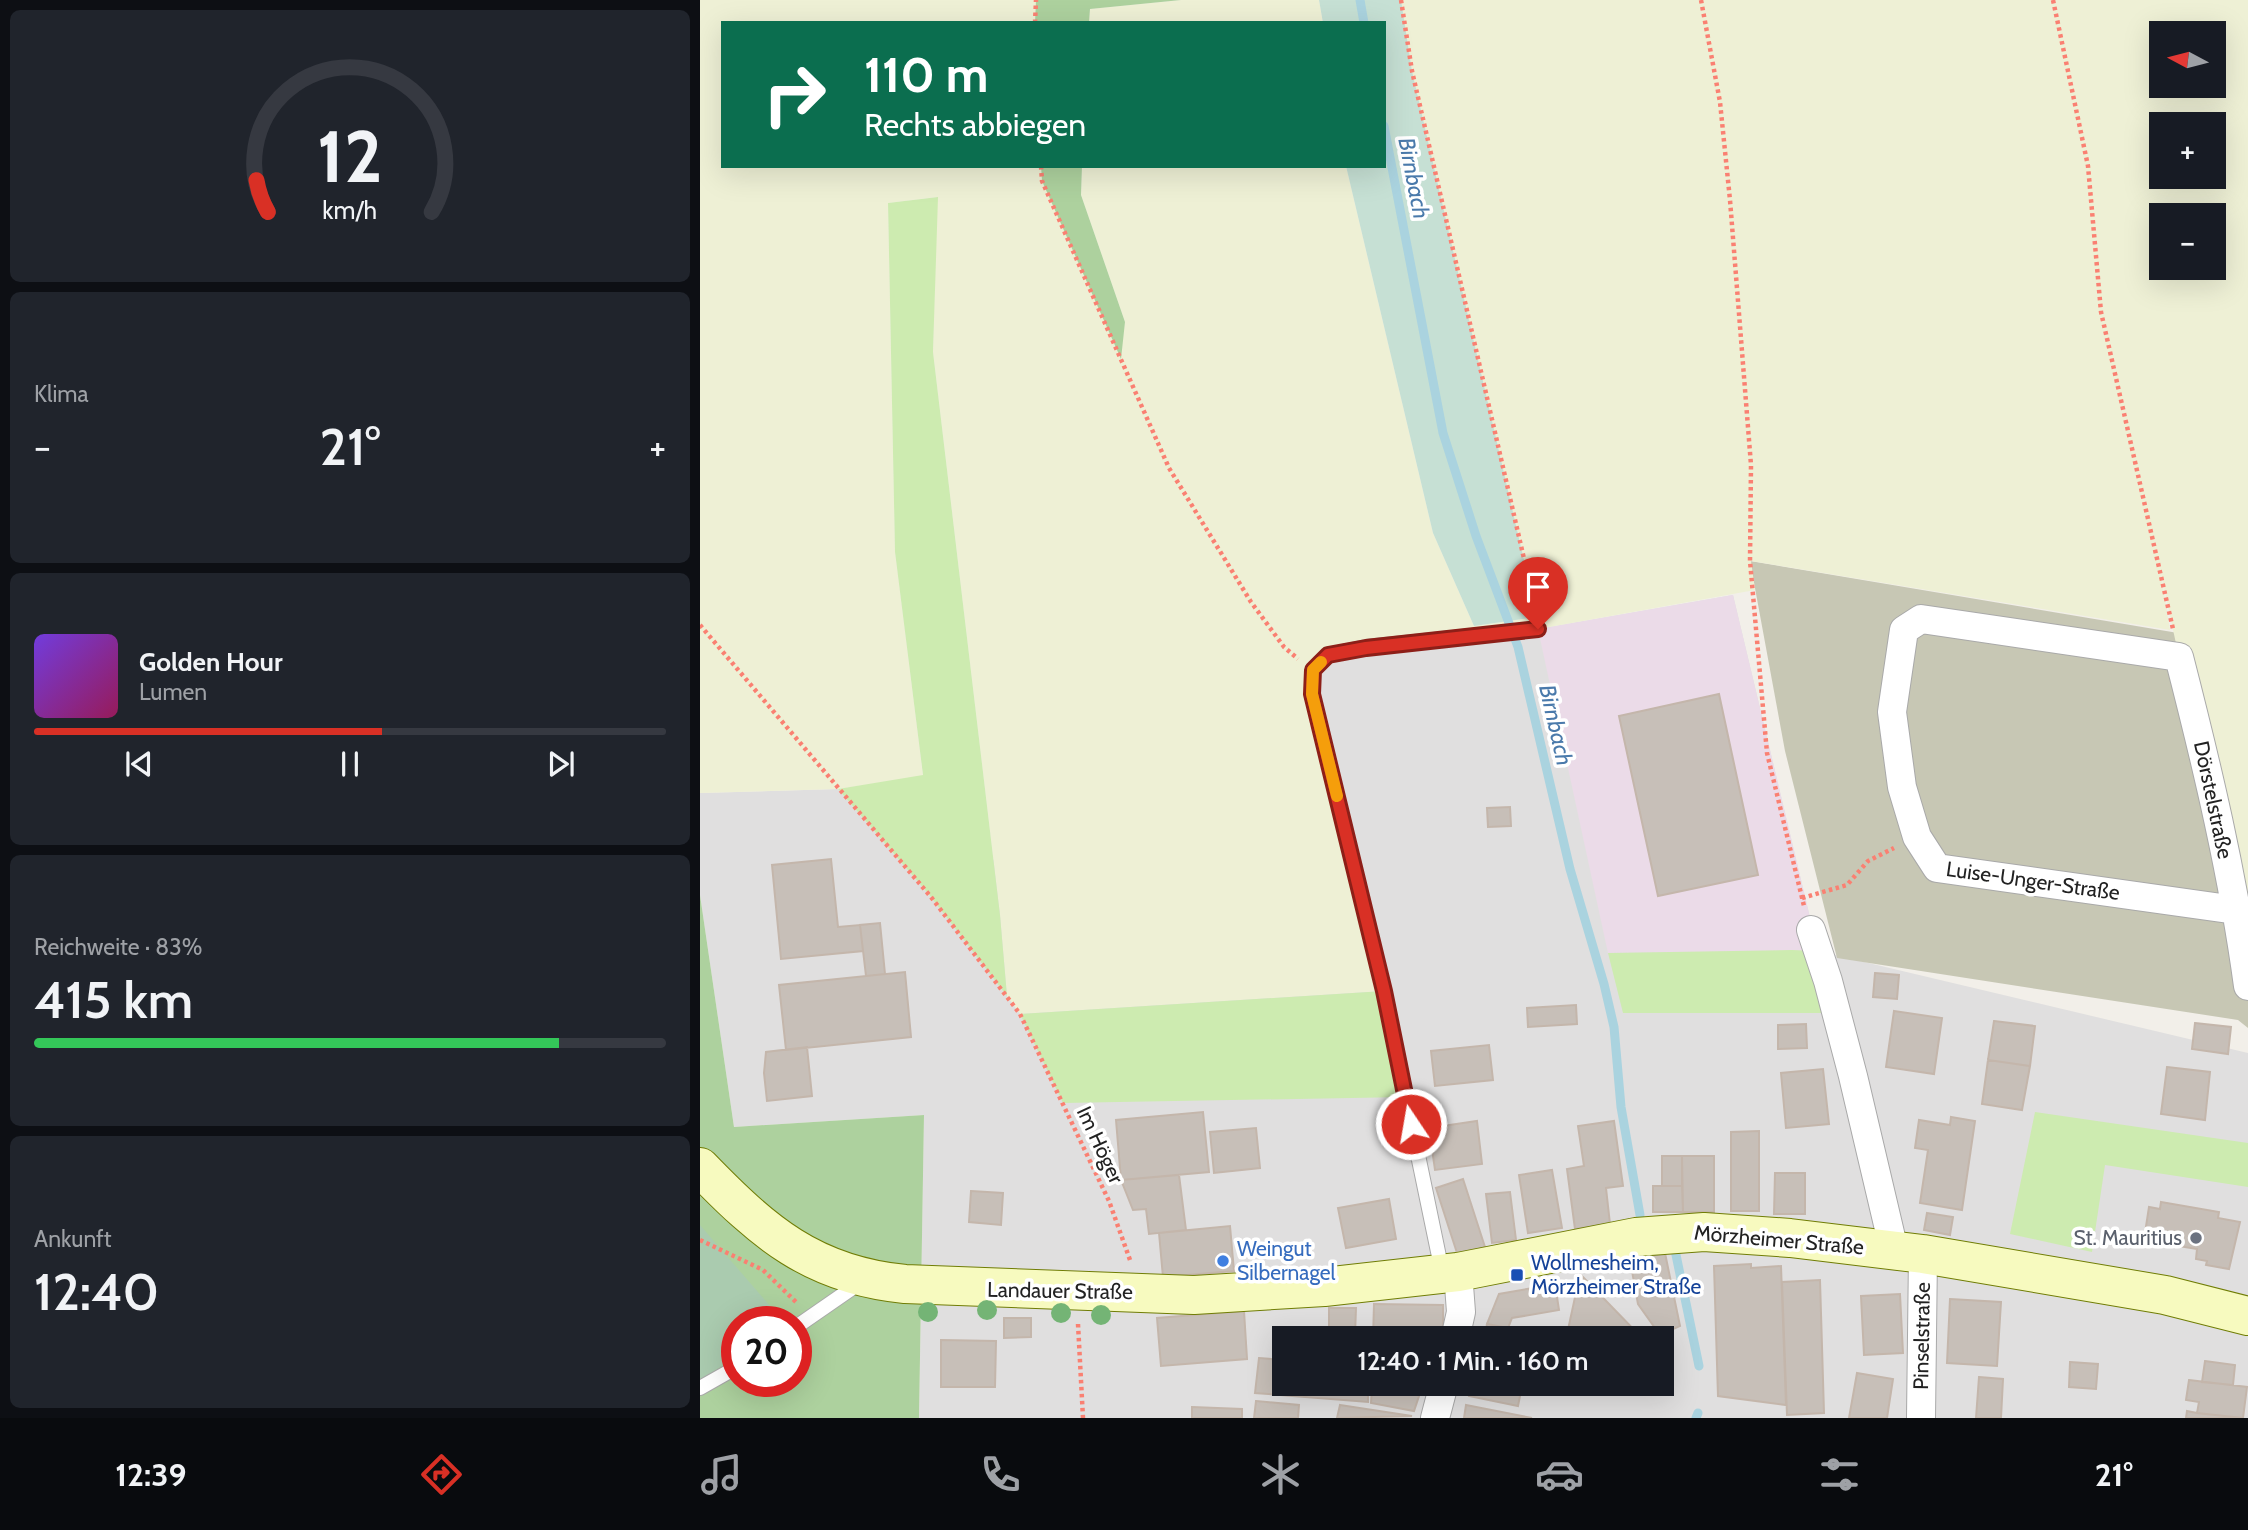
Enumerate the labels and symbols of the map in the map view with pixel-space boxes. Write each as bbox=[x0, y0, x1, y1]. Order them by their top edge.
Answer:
north arrow bbox=[2149, 21, 2226, 98]
water label: Birnbach bbox=[1392, 135, 1436, 221]
pin bbox=[1508, 557, 1568, 629]
water label: Birnbach bbox=[1533, 682, 1579, 768]
street label: Dörstelstraße bbox=[2189, 739, 2238, 861]
street label: Luise-Unger-Straße bbox=[1945, 856, 2122, 905]
position arrow bbox=[1374, 1087, 1448, 1161]
street label: Im Höger bbox=[1072, 1102, 1129, 1188]
street label: Mörzheimer Straße bbox=[1693, 1220, 1865, 1259]
place label: St. Mauritius bbox=[2074, 1225, 2182, 1250]
marker: St. Mauritius bbox=[2188, 1230, 2204, 1246]
place label: Weingut Silbernagel bbox=[1237, 1236, 1336, 1285]
place label: Wollmesheim, Mörzheimer Straße bbox=[1531, 1250, 1702, 1299]
marker: Weingut Silbernagel bbox=[1215, 1253, 1231, 1269]
marker: Wollmesheim, Mörzheimer Straße bbox=[1509, 1267, 1525, 1283]
street label: Landauer Straße bbox=[987, 1277, 1133, 1304]
street label: Pinselstraße bbox=[1908, 1282, 1935, 1390]
speed limit sign: 20 bbox=[721, 1306, 812, 1397]

